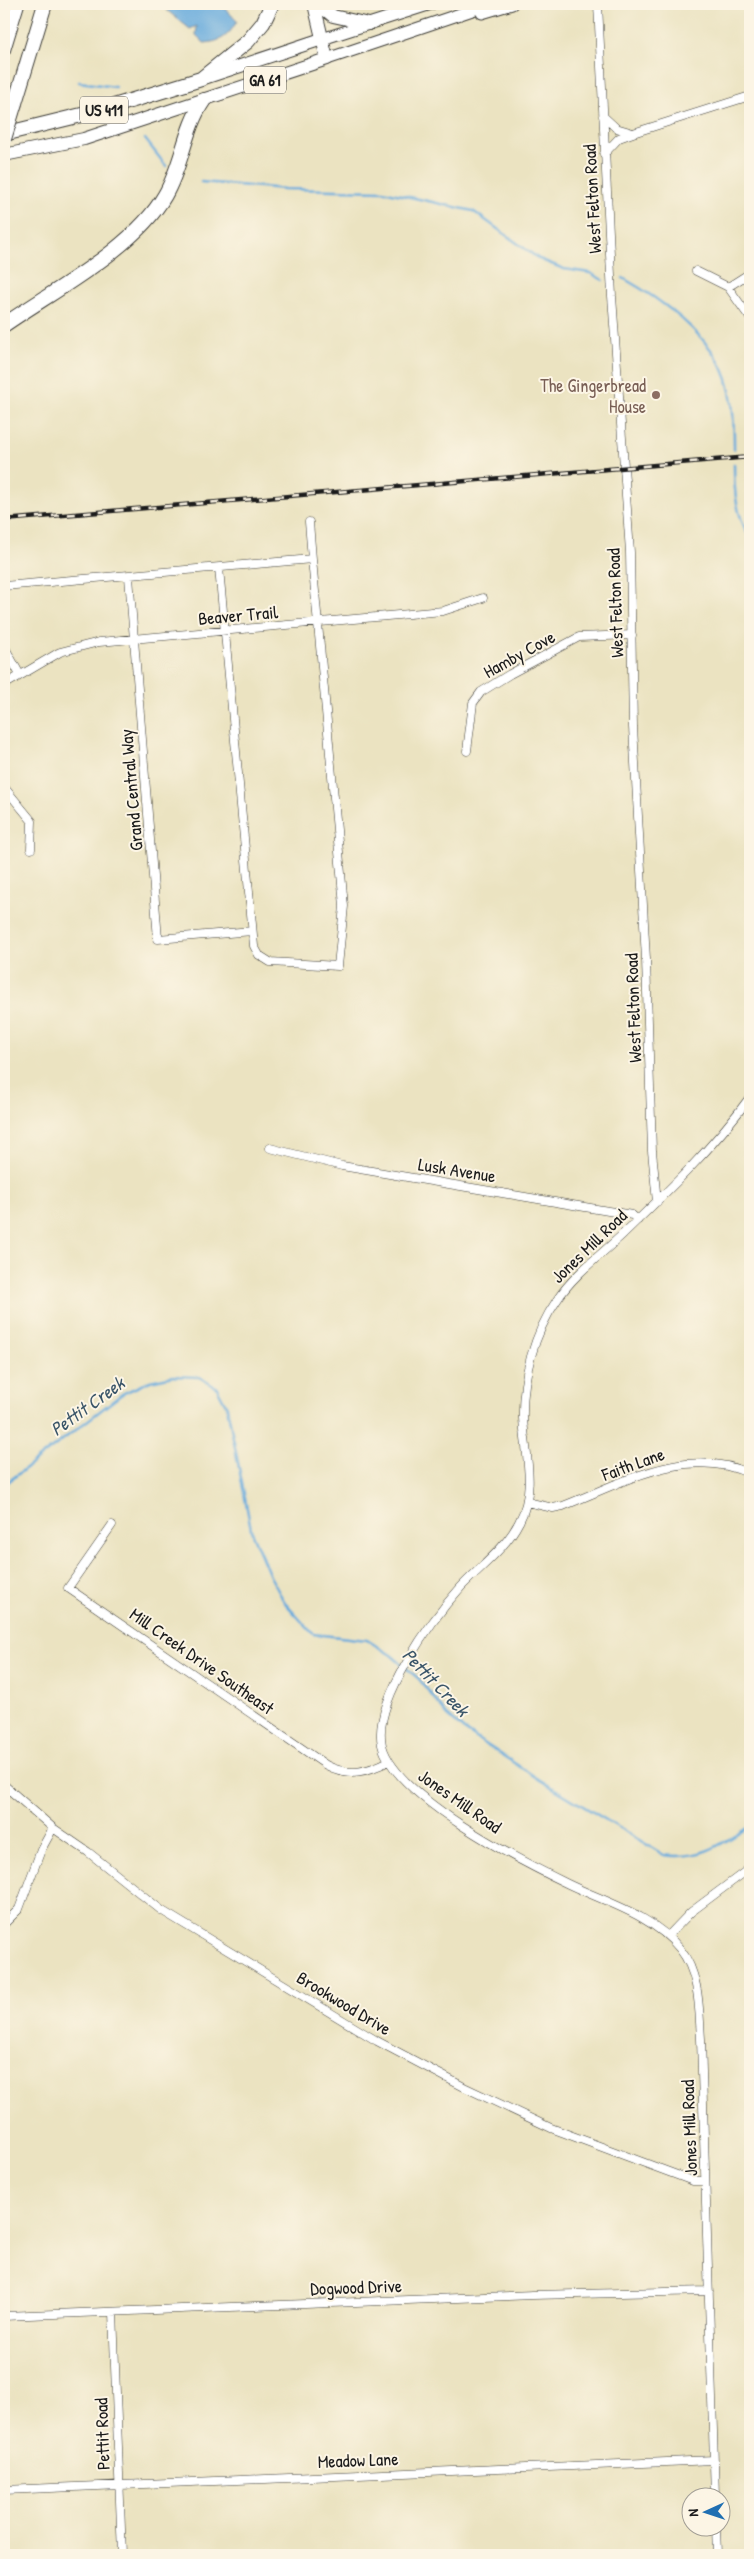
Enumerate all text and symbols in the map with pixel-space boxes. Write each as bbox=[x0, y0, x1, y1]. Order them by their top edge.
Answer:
road number: GA 61 bbox=[244, 66, 286, 94]
road number: US 411 bbox=[80, 96, 128, 124]
street label: West Felton Road bbox=[577, 144, 607, 254]
place label: The Gingerbread House bbox=[540, 373, 646, 419]
marker: The Gingerbread House bbox=[650, 389, 662, 401]
street label: West Felton Road bbox=[601, 548, 629, 658]
street label: Beaver Trail bbox=[197, 599, 279, 631]
street label: Hamby Cove bbox=[479, 624, 559, 684]
street label: Grand Central Way bbox=[113, 728, 149, 852]
street label: West Felton Road bbox=[619, 953, 647, 1063]
street label: Lusk Avenue bbox=[416, 1152, 498, 1188]
street label: Jones Mill Road bbox=[546, 1204, 632, 1288]
water label: Pettit Creek bbox=[45, 1369, 131, 1442]
street label: Faith Lane bbox=[597, 1441, 668, 1487]
street label: Mill Creek Drive Southeast bbox=[125, 1602, 280, 1721]
water label: Pettit Creek bbox=[397, 1642, 477, 1723]
street label: Jones Mill Road bbox=[413, 1763, 507, 1839]
street label: Brookwood Drive bbox=[292, 1965, 396, 2041]
street label: Jones Mill Road bbox=[675, 2079, 703, 2177]
street label: Dogwood Drive bbox=[310, 2273, 402, 2301]
street label: Pettit Road bbox=[88, 2398, 116, 2470]
street label: Meadow Lane bbox=[317, 2446, 399, 2474]
north arrow bbox=[682, 2486, 732, 2536]
text: N bbox=[683, 2508, 702, 2517]

